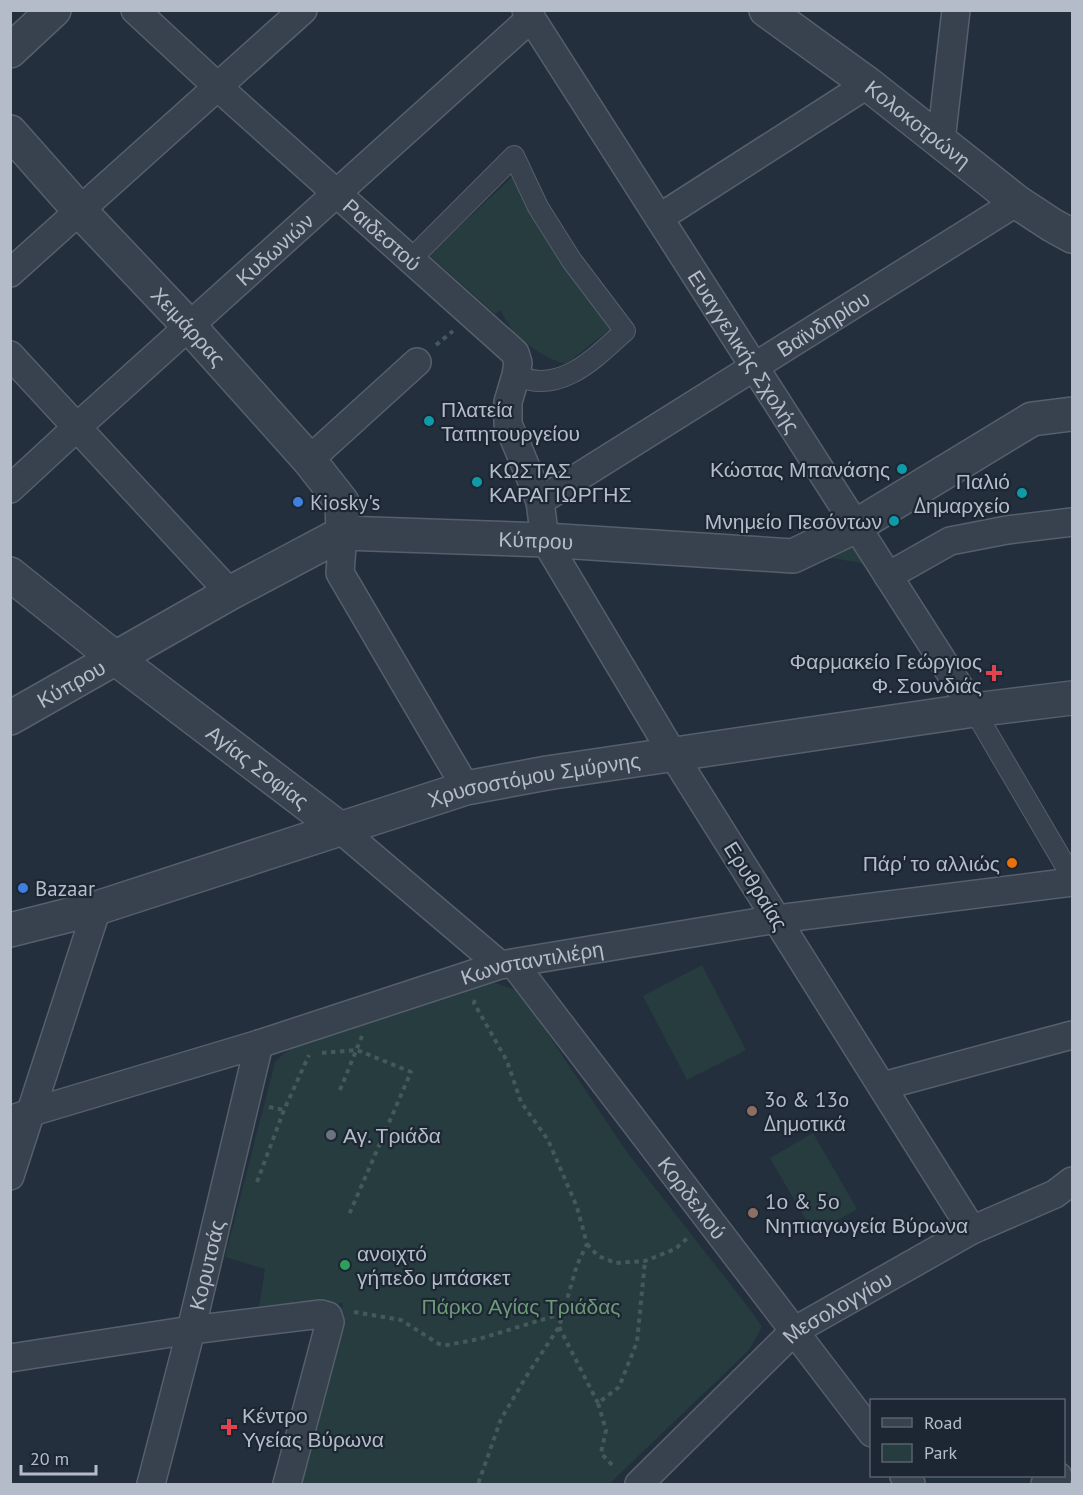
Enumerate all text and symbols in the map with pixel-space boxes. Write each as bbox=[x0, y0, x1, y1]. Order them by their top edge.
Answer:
street label: Κολοκοτρώνη bbox=[860, 74, 976, 174]
street label: Ραιδεστού bbox=[338, 192, 427, 276]
street label: Κυδωνιών bbox=[230, 207, 319, 291]
street label: Ευαγγελικής Σχολής bbox=[682, 265, 806, 438]
street label: Χειμάρρας bbox=[146, 281, 232, 371]
street label: Βαϊνδηρίου bbox=[772, 284, 875, 363]
place label: Πλατεία Ταπητουργείου bbox=[441, 396, 580, 447]
marker: Πλατεία Ταπητουργείου bbox=[422, 414, 436, 428]
place label: Κώστας Μπανάσης bbox=[710, 456, 890, 483]
place label: ΚΩΣΤΑΣ ΚΑΡΑΓΙΩΡΓΗΣ bbox=[489, 457, 631, 508]
marker: Κώστας Μπανάσης bbox=[895, 462, 909, 476]
place label: Παλιό Δημαρχείο bbox=[914, 468, 1010, 519]
marker: ΚΩΣΤΑΣ ΚΑΡΑΓΙΩΡΓΗΣ bbox=[470, 475, 484, 489]
marker: Παλιό Δημαρχείο bbox=[1015, 486, 1029, 500]
place label: Kiosky's bbox=[310, 489, 380, 516]
marker: Kiosky's bbox=[291, 495, 305, 509]
place label: Μνημείο Πεσόντων bbox=[705, 508, 882, 535]
marker: Μνημείο Πεσόντων bbox=[887, 514, 901, 528]
street label: Κύπρου bbox=[498, 525, 574, 555]
place label: Φαρμακείο Γεώργιος Φ. Σουνδιάς bbox=[789, 648, 982, 699]
street label: Κύπρου bbox=[32, 653, 110, 714]
marker: Φαρμακείο Γεώργιος Φ. Σουνδιάς bbox=[987, 666, 1001, 680]
street label: Αγίας Σοφίας bbox=[201, 719, 315, 814]
street label: Χρυσοστόμου Σμύρνης bbox=[424, 746, 642, 813]
street label: Ερυθραίας bbox=[718, 836, 794, 936]
place label: Πάρ' το αλλιώς bbox=[863, 850, 1000, 877]
marker: Πάρ' το αλλιώς bbox=[1005, 856, 1019, 870]
place label: Bazaar bbox=[35, 875, 95, 902]
marker: Bazaar bbox=[16, 881, 30, 895]
street label: Κωνσταντιλιέρη bbox=[457, 935, 606, 991]
place label: 3o & 13o Δημοτικά bbox=[764, 1086, 849, 1137]
marker: 3o & 13o Δημοτικά bbox=[745, 1104, 759, 1118]
place label: Αγ. Τριάδα bbox=[343, 1122, 441, 1149]
marker: Αγ. Τριάδα bbox=[324, 1128, 338, 1142]
street label: Κορδελιού bbox=[652, 1151, 732, 1244]
place label: 1ο & 5ο Νηπιαγωγεία Βύρωνα bbox=[765, 1188, 968, 1239]
marker: 1ο & 5ο Νηπιαγωγεία Βύρωνα bbox=[746, 1206, 760, 1220]
street label: Κορυτσάς bbox=[183, 1217, 230, 1313]
place label: ανοιχτό γήπεδο μπάσκετ bbox=[357, 1240, 511, 1291]
marker: ανοιχτό γήπεδο μπάσκετ bbox=[338, 1258, 352, 1272]
street label: Μεσολογγίου bbox=[776, 1265, 896, 1349]
park label: Πάρκο Αγίας Τριάδας bbox=[422, 1293, 620, 1320]
legend bbox=[870, 1399, 1065, 1477]
place label: Κέντρο Υγείας Βύρωνα bbox=[242, 1402, 384, 1453]
text: Road bbox=[924, 1411, 962, 1434]
marker: Κέντρο Υγείας Βύρωνα bbox=[220, 1418, 238, 1436]
scale bar bbox=[21, 1438, 96, 1476]
text: Park bbox=[924, 1441, 957, 1464]
text: 20 m bbox=[30, 1447, 69, 1470]

